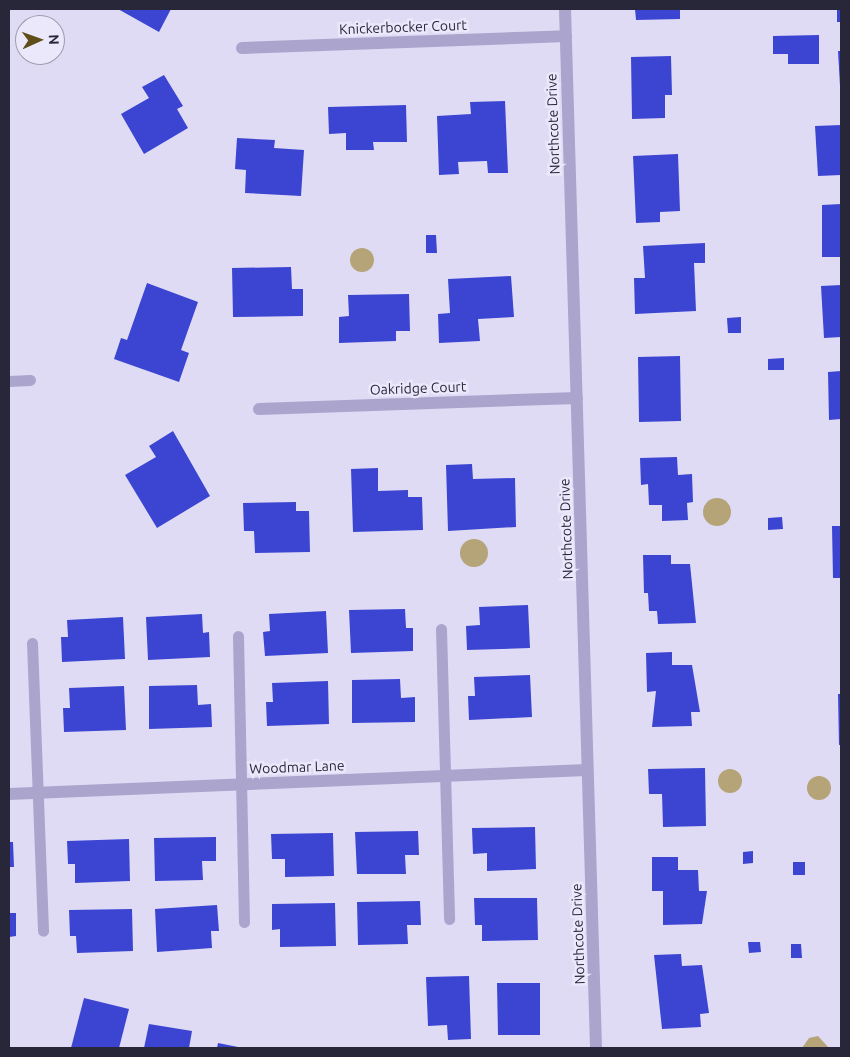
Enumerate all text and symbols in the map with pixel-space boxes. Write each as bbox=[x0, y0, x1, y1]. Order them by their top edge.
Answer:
north arrow bbox=[15, 15, 65, 65]
street label: Knickerbocker Court bbox=[339, 16, 467, 38]
text: N bbox=[46, 34, 62, 45]
street label: Northcote Drive bbox=[543, 73, 563, 175]
street label: Oakridge Court bbox=[369, 378, 467, 398]
street label: Northcote Drive bbox=[556, 478, 576, 580]
street label: Woodmar Lane bbox=[249, 757, 345, 777]
street label: Northcote Drive bbox=[568, 883, 588, 985]

